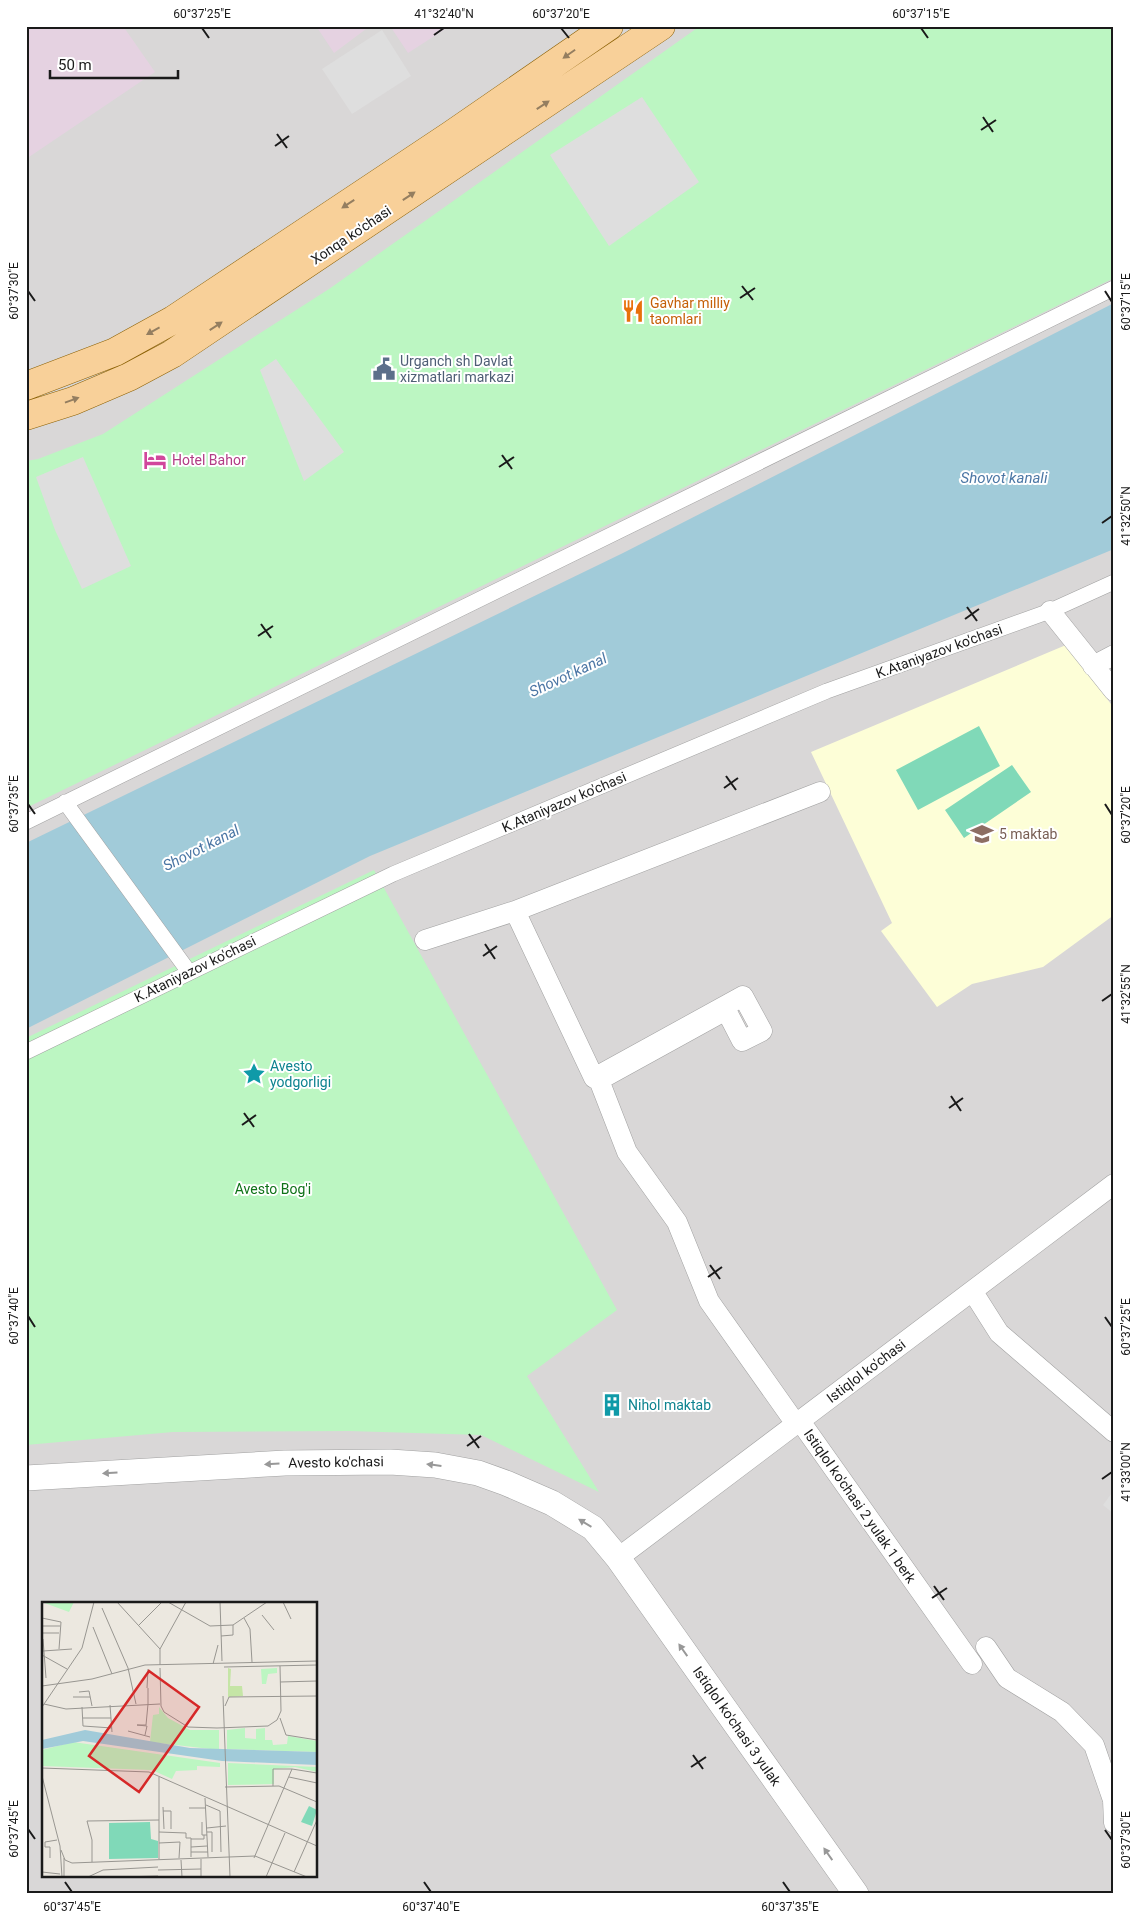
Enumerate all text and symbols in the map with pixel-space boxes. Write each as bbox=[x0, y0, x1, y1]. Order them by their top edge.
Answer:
text: 60°37'25"E bbox=[173, 7, 231, 21]
text: 41°32'40"N bbox=[414, 7, 474, 21]
text: 60°37'20"E bbox=[532, 7, 590, 21]
text: 60°37'15"E bbox=[892, 7, 950, 21]
scale bar bbox=[50, 48, 178, 80]
one-way arrow bbox=[563, 49, 576, 59]
text: 50 m bbox=[58, 56, 92, 74]
one-way arrow bbox=[537, 100, 550, 109]
one-way arrow bbox=[402, 191, 416, 201]
one-way arrow bbox=[341, 199, 354, 209]
street label: Xonqa ko'chasi bbox=[308, 202, 394, 268]
text: 60°37'30"E bbox=[7, 262, 21, 320]
text: 60°37'15"E bbox=[1119, 273, 1133, 331]
place label: Gavhar milliy taomlari bbox=[650, 295, 730, 327]
restaurant icon: Gavhar milliy taomlari bbox=[620, 298, 646, 324]
one-way arrow bbox=[209, 321, 223, 330]
one-way arrow bbox=[146, 326, 160, 335]
place label: Urganch sh Davlat xizmatlari markazi bbox=[400, 353, 514, 385]
public building icon: Urganch sh Davlat xizmatlari markazi bbox=[371, 356, 397, 382]
one-way arrow bbox=[65, 396, 80, 403]
hotel icon: Hotel Bahor bbox=[142, 447, 168, 473]
place label: Hotel Bahor bbox=[172, 452, 246, 468]
water label: Shovot kanali bbox=[961, 469, 1048, 487]
text: 41°32'50"N bbox=[1119, 486, 1133, 546]
street label: K.Ataniyazov ko'chasi bbox=[874, 621, 1004, 681]
water label: Shovot kanal bbox=[526, 649, 610, 701]
street label: K.Ataniyazov ko'chasi bbox=[499, 769, 629, 835]
text: 60°37'35"E bbox=[7, 775, 21, 833]
text: 60°37'20"E bbox=[1119, 786, 1133, 844]
water label: Shovot kanal bbox=[160, 821, 243, 875]
school or university icon: 5 maktab bbox=[969, 821, 995, 847]
place label: 5 maktab bbox=[999, 826, 1058, 842]
street label: K.Ataniyazov ko'chasi bbox=[132, 933, 258, 1005]
text: 41°32'55"N bbox=[1119, 964, 1133, 1024]
place label: Avesto yodgorligi bbox=[270, 1058, 331, 1090]
place icon: Avesto yodgorligi bbox=[241, 1061, 267, 1087]
park label: Avesto Bog'i bbox=[235, 1181, 311, 1197]
text: 60°37'40"E bbox=[7, 1287, 21, 1345]
text: 60°37'25"E bbox=[1119, 1298, 1133, 1356]
street label: Istiqlol ko'chasi bbox=[823, 1336, 909, 1406]
building icon: Nihol maktab bbox=[599, 1392, 625, 1418]
place label: Nihol maktab bbox=[628, 1397, 711, 1413]
street label: Istiqlol ko'chasi 2 yulak 1 berk bbox=[801, 1426, 920, 1587]
text: 41°33'00"N bbox=[1119, 1442, 1133, 1502]
street label: Avesto ko'chasi bbox=[288, 1453, 384, 1471]
one-way arrow bbox=[264, 1460, 280, 1468]
one-way arrow bbox=[426, 1461, 442, 1469]
one-way arrow bbox=[102, 1469, 118, 1477]
one-way arrow bbox=[578, 1518, 591, 1527]
inset map bbox=[42, 1602, 318, 1878]
one-way arrow bbox=[678, 1644, 689, 1657]
street label: Istiqlol ko'chasi 3 yulak bbox=[690, 1663, 785, 1789]
text: 60°37'45"E bbox=[7, 1800, 21, 1858]
text: 60°37'30"E bbox=[1119, 1811, 1133, 1869]
one-way arrow bbox=[823, 1847, 833, 1861]
text: 60°37'45"E bbox=[43, 1900, 101, 1914]
text: 60°37'40"E bbox=[402, 1900, 460, 1914]
text: 60°37'35"E bbox=[761, 1900, 819, 1914]

